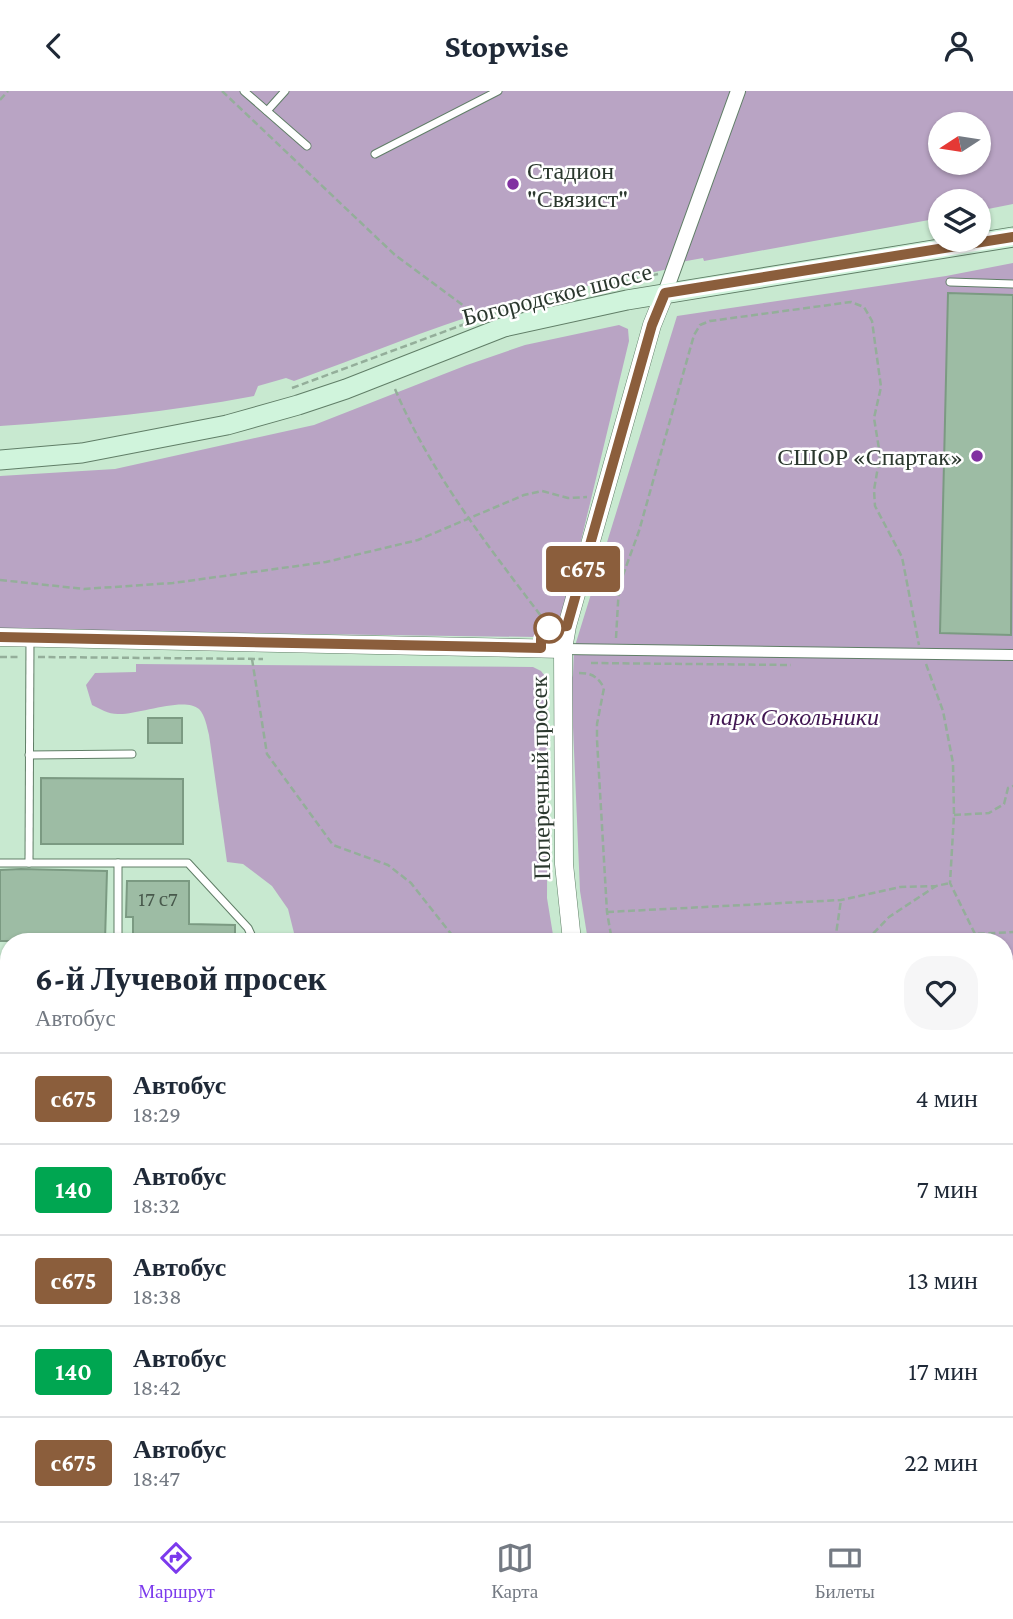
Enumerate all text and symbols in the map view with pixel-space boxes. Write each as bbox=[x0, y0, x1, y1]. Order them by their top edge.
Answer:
icon: back bbox=[35, 27, 73, 65]
icon: person bbox=[940, 27, 978, 65]
text: Stopwise bbox=[444, 28, 569, 64]
north arrow bbox=[928, 112, 990, 175]
map controls bbox=[928, 112, 991, 252]
place label: Стадион "Связист" bbox=[527, 157, 628, 212]
marker: Стадион "Связист" bbox=[505, 176, 521, 192]
button: layers bbox=[928, 189, 991, 252]
street label: Богородское шоссе bbox=[459, 257, 655, 331]
place label: СШОР «Спартак» bbox=[777, 443, 963, 470]
marker: СШОР «Спартак» bbox=[969, 448, 985, 464]
line badge: с675 bbox=[534, 546, 632, 592]
text: с675 bbox=[560, 555, 606, 582]
unlabelled marker bbox=[534, 613, 564, 643]
street label: Поперечный просек bbox=[525, 675, 555, 880]
park label: парк Сокольники bbox=[709, 703, 879, 730]
house number: 17 с7 bbox=[138, 887, 178, 911]
button: heart bbox=[904, 956, 978, 1030]
text: 6-й Лучевой просек bbox=[35, 960, 327, 997]
text: Автобус bbox=[35, 1005, 116, 1031]
text: Автобус bbox=[133, 1071, 226, 1100]
text: 4 мин bbox=[916, 1084, 978, 1113]
text: с675 bbox=[51, 1085, 96, 1112]
text: 18:29 bbox=[133, 1101, 181, 1127]
text: Автобус bbox=[133, 1162, 226, 1191]
text: 7 мин bbox=[917, 1175, 978, 1204]
text: 140 bbox=[55, 1176, 92, 1203]
text: 18:32 bbox=[133, 1192, 180, 1218]
text: Автобус bbox=[133, 1253, 226, 1282]
text: 13 мин bbox=[908, 1266, 978, 1295]
text: с675 bbox=[51, 1267, 96, 1294]
text: 18:38 bbox=[133, 1283, 182, 1309]
text: Автобус bbox=[133, 1344, 226, 1373]
text: 17 мин bbox=[908, 1357, 978, 1386]
text: 140 bbox=[55, 1358, 92, 1385]
text: 18:42 bbox=[133, 1374, 181, 1400]
text: Автобус bbox=[133, 1435, 226, 1464]
text: 22 мин bbox=[904, 1448, 978, 1477]
text: с675 bbox=[51, 1449, 96, 1476]
text: 18:47 bbox=[133, 1465, 180, 1491]
tab: Маршрут bbox=[138, 1539, 215, 1603]
tab: Карта bbox=[491, 1539, 538, 1603]
tab: Билеты bbox=[815, 1539, 875, 1603]

